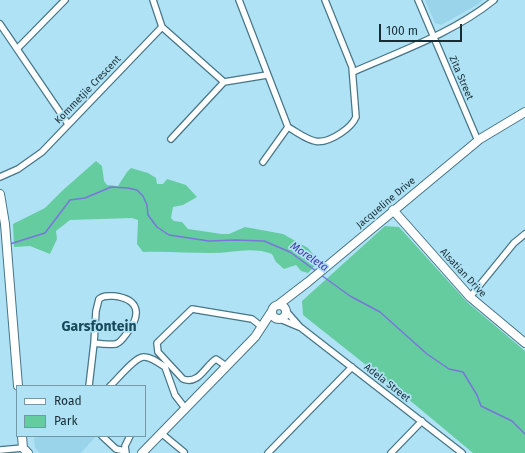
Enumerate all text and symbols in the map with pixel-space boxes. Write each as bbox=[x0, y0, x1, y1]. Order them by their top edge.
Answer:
scale bar bbox=[381, 16, 464, 42]
text: 100 m bbox=[386, 24, 418, 38]
street label: Kommetjie Crescent bbox=[52, 53, 124, 127]
street label: Zita Street bbox=[446, 54, 476, 102]
street label: Jacqueline Drive bbox=[354, 175, 418, 231]
water label: Moreleta bbox=[287, 239, 331, 275]
street label: Alsatian Drive bbox=[437, 246, 489, 300]
district label: Garsfontein bbox=[62, 319, 136, 335]
street label: Adela Street bbox=[362, 361, 412, 405]
legend bbox=[16, 385, 146, 437]
text: Road bbox=[54, 394, 82, 408]
text: Park bbox=[54, 414, 78, 428]

